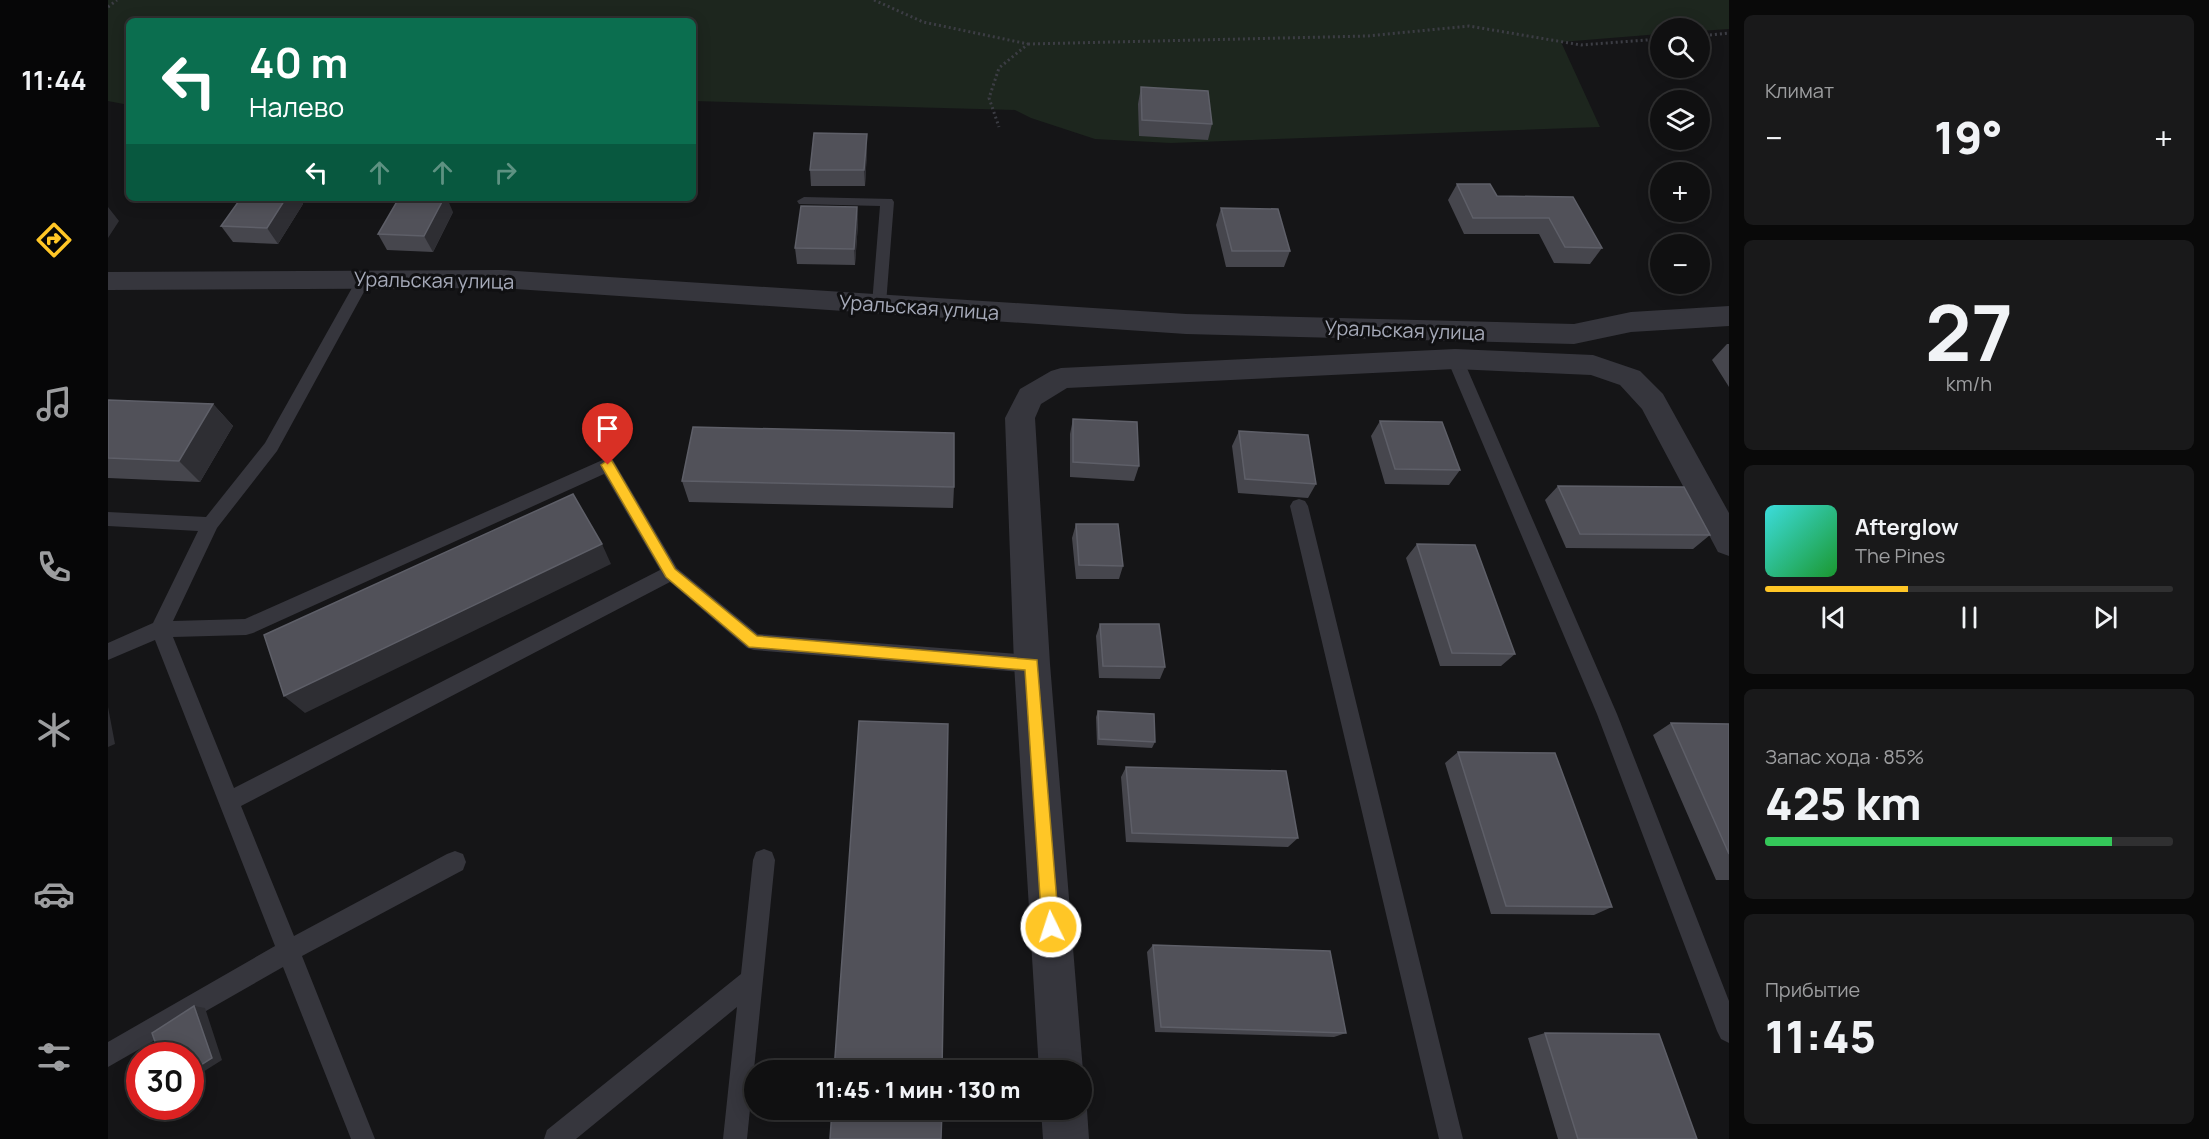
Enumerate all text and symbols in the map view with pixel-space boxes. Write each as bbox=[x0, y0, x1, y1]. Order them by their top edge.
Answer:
map controls bbox=[1650, 18, 1710, 294]
button: search bbox=[1650, 18, 1710, 78]
text: 40 m bbox=[249, 33, 348, 91]
icon: left bbox=[150, 42, 228, 120]
text: 11:44 bbox=[21, 61, 87, 98]
text: Климат bbox=[1765, 77, 1834, 104]
text: Налево bbox=[249, 88, 344, 125]
button: layers bbox=[1650, 90, 1710, 150]
text: 19° bbox=[1934, 106, 2003, 168]
text: − bbox=[1765, 115, 1783, 160]
text: + bbox=[2154, 115, 2173, 160]
icon: left bbox=[300, 156, 333, 189]
icon: ahead bbox=[363, 156, 396, 189]
icon: ahead bbox=[426, 156, 459, 189]
icon: right bbox=[489, 156, 522, 189]
button: + bbox=[1650, 162, 1710, 222]
icon: directions bbox=[33, 219, 75, 261]
button: − bbox=[1650, 234, 1710, 294]
street label: Уральская улица bbox=[354, 265, 514, 295]
text: 27 bbox=[1925, 278, 2013, 384]
street label: Уральская улица bbox=[838, 288, 1000, 326]
street label: Уральская улица bbox=[1324, 314, 1486, 346]
text: km/h bbox=[1946, 370, 1992, 397]
icon: music bbox=[33, 383, 75, 425]
pin bbox=[582, 403, 633, 465]
icon: arrive bbox=[591, 412, 624, 445]
text: Afterglow bbox=[1855, 512, 1959, 542]
text: The Pines bbox=[1855, 542, 1945, 569]
icon: phone bbox=[33, 546, 75, 588]
icon: previous bbox=[1817, 601, 1850, 634]
icon: pause bbox=[1953, 601, 1986, 634]
icon: next bbox=[2089, 601, 2122, 634]
icon: climate bbox=[33, 709, 75, 751]
text: Запас хода · 85% bbox=[1765, 743, 1924, 770]
text: 425 km bbox=[1765, 772, 1921, 834]
icon: car bbox=[33, 873, 75, 915]
position arrow bbox=[1019, 895, 1083, 959]
text: Прибытие bbox=[1765, 976, 1860, 1003]
text: 11:45 bbox=[1765, 1005, 1876, 1067]
icon: filters bbox=[33, 1036, 75, 1078]
speed limit sign: 30 bbox=[126, 1042, 204, 1120]
text: 11:45 · 1 мин · 130 m bbox=[816, 1075, 1020, 1105]

